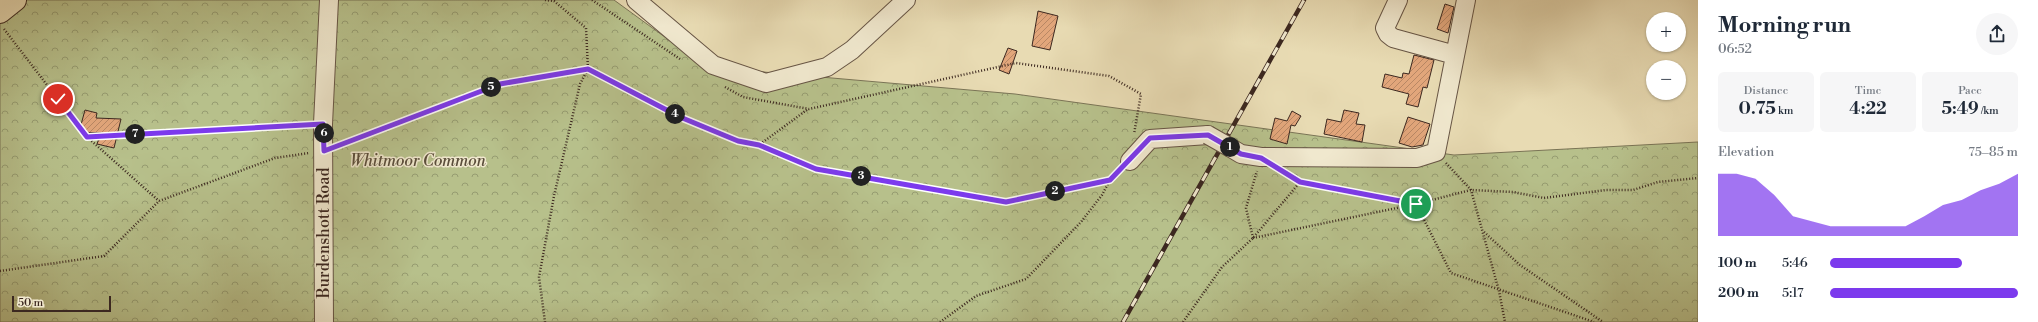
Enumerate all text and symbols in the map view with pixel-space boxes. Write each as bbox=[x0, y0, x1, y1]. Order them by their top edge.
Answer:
map controls bbox=[1646, 12, 1686, 100]
button: + bbox=[1646, 12, 1686, 52]
text: Morning run bbox=[1718, 12, 1851, 39]
button: share bbox=[1976, 13, 2018, 55]
text: 06:52 bbox=[1718, 41, 1752, 57]
button: − bbox=[1646, 60, 1686, 100]
pin: 5 bbox=[481, 77, 501, 97]
text: 5 bbox=[488, 80, 494, 94]
pin bbox=[41, 82, 75, 116]
text: Distance bbox=[1744, 84, 1788, 98]
text: Time bbox=[1855, 84, 1881, 98]
text: Pace bbox=[1958, 84, 1982, 98]
icon: check bbox=[47, 88, 69, 110]
text: 0.75 bbox=[1739, 98, 1776, 120]
text: 4:22 bbox=[1849, 98, 1887, 120]
text: 5:49 bbox=[1941, 98, 1979, 120]
pin: 4 bbox=[665, 104, 685, 124]
text: km bbox=[1776, 104, 1793, 118]
text: /km bbox=[1979, 104, 1999, 118]
text: 4 bbox=[671, 107, 679, 121]
pin: 6 bbox=[314, 123, 334, 143]
pin: 7 bbox=[125, 124, 145, 144]
text: 6 bbox=[321, 126, 327, 140]
text: 7 bbox=[132, 127, 138, 141]
pin: 1 bbox=[1220, 137, 1240, 157]
text: 1 bbox=[1227, 140, 1233, 154]
text: Elevation bbox=[1718, 144, 1774, 160]
text: 75–85 m bbox=[1968, 144, 2018, 160]
park label: Whitmoor Common bbox=[350, 151, 487, 171]
pin: 3 bbox=[851, 166, 871, 186]
street label: Burdenshott Road bbox=[314, 168, 334, 300]
text: 3 bbox=[858, 169, 864, 183]
pin: 2 bbox=[1045, 181, 1065, 201]
text: 2 bbox=[1052, 184, 1058, 198]
pin bbox=[1399, 187, 1433, 221]
icon: arrive bbox=[1405, 193, 1427, 215]
text: 100 m bbox=[1718, 255, 1757, 271]
text: 5:46 bbox=[1782, 255, 1808, 271]
text: 200 m bbox=[1718, 285, 1759, 301]
text: 5:17 bbox=[1782, 285, 1804, 301]
scale bar bbox=[12, 294, 111, 313]
text: 50 m bbox=[18, 296, 43, 310]

